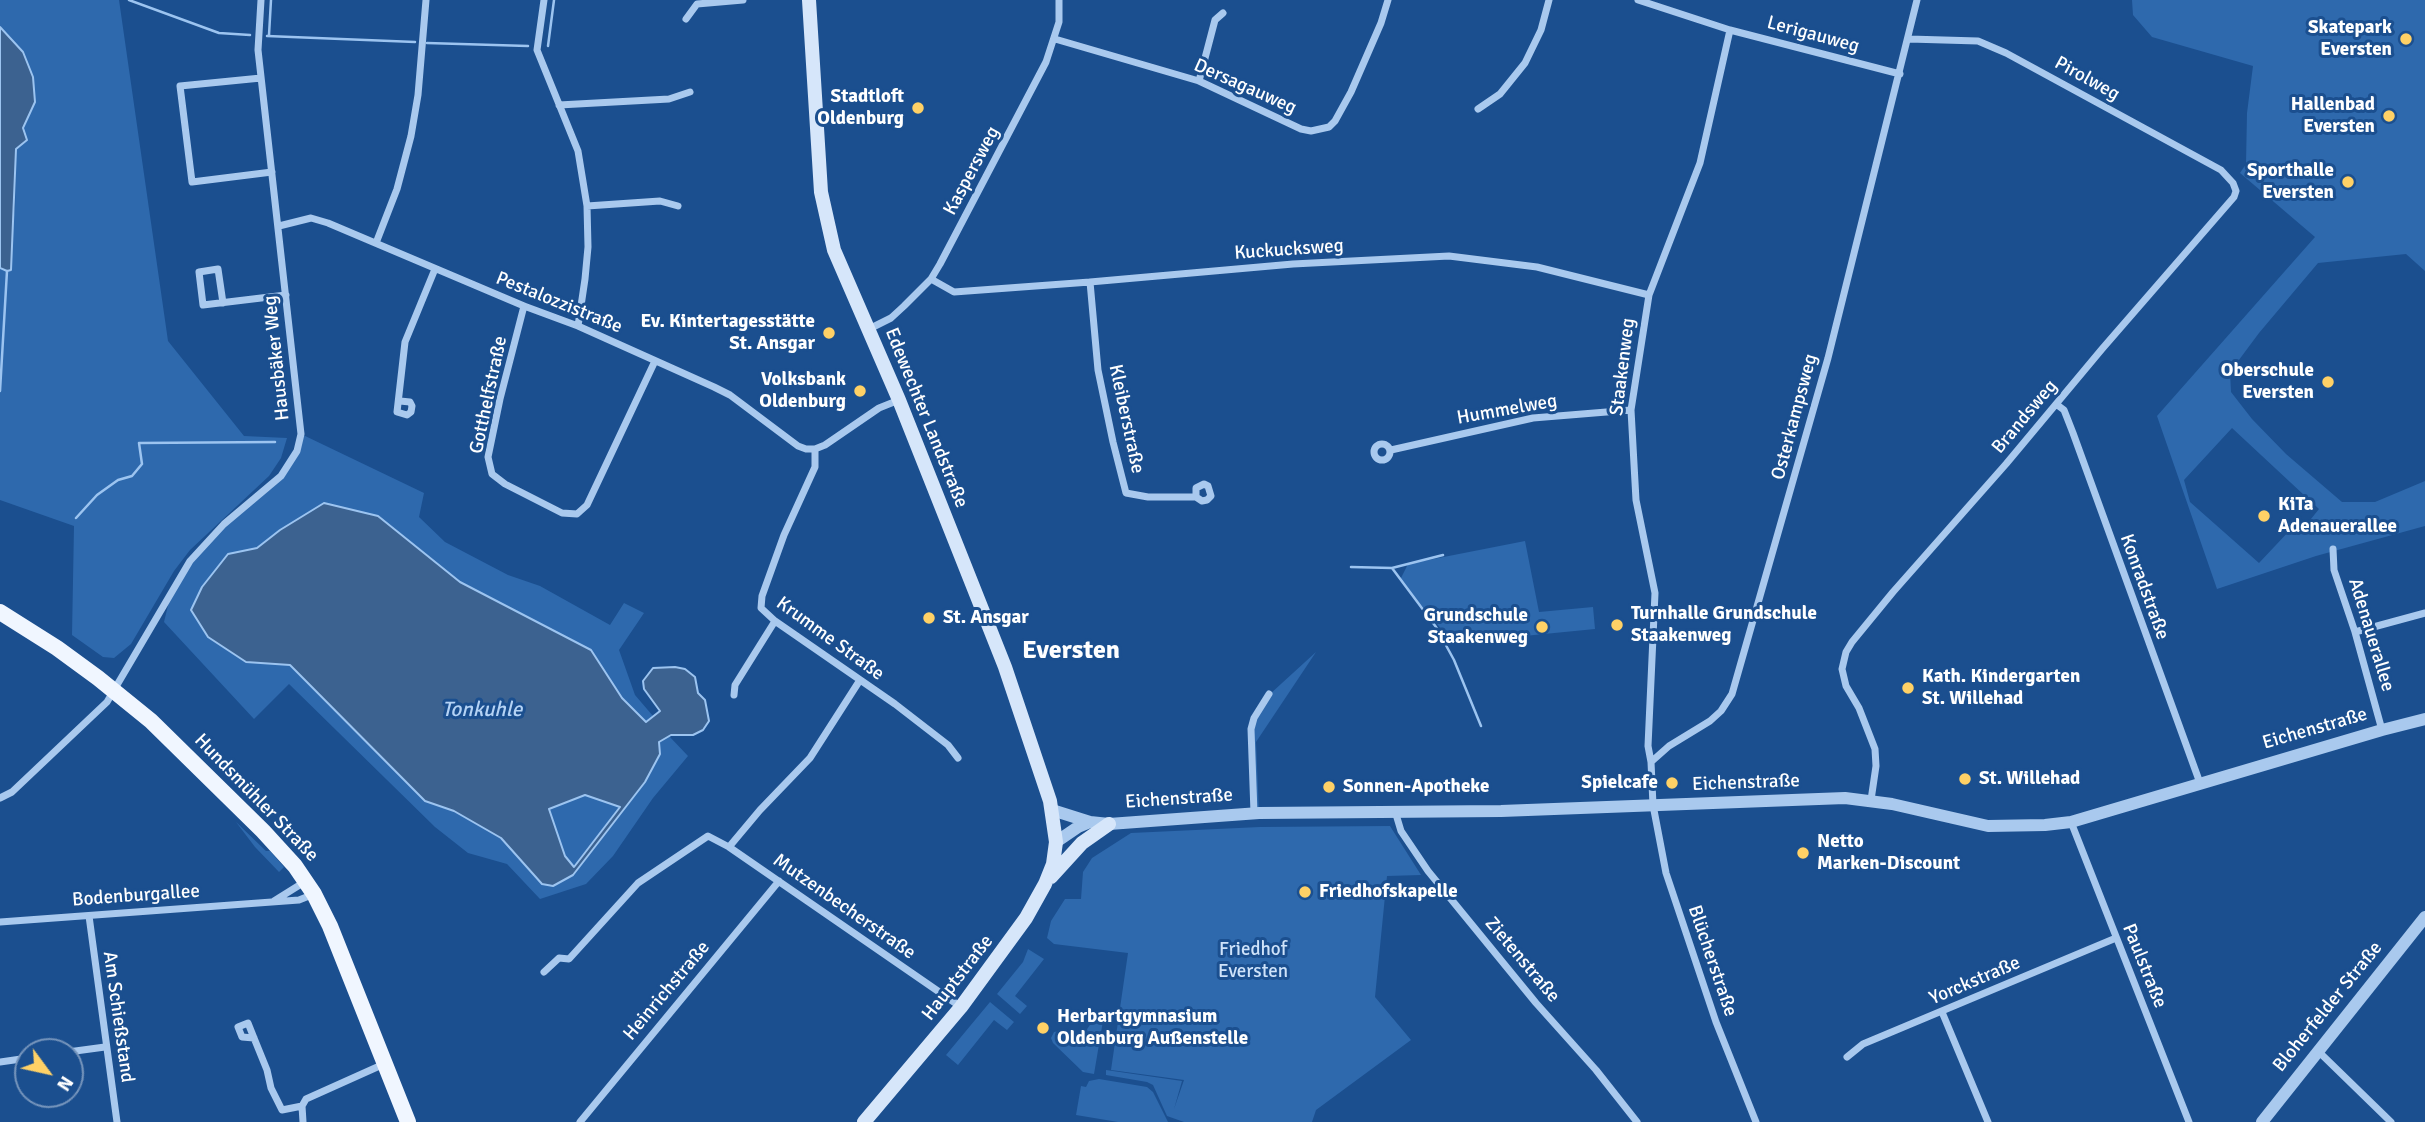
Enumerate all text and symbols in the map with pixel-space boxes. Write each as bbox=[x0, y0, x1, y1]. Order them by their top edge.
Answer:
street label: Lerigauweg bbox=[1764, 12, 1862, 58]
place label: Skatepark Eversten bbox=[2308, 17, 2392, 61]
marker: Skatepark Eversten bbox=[2398, 31, 2414, 47]
street label: Pirolweg bbox=[2050, 52, 2124, 106]
street label: Dersagauweg bbox=[1190, 54, 1300, 120]
place label: Stadtloft Oldenburg bbox=[817, 86, 904, 130]
place label: Hallenbad Eversten bbox=[2291, 94, 2375, 138]
marker: Stadtloft Oldenburg bbox=[910, 100, 926, 116]
marker: Hallenbad Eversten bbox=[2381, 108, 2397, 124]
street label: Kaspersweg bbox=[939, 123, 1005, 219]
place label: Sporthalle Eversten bbox=[2247, 160, 2334, 204]
marker: Sporthalle Eversten bbox=[2340, 174, 2356, 190]
street label: Kuckucksweg bbox=[1234, 235, 1344, 265]
street label: Pestalozzistraße bbox=[492, 267, 626, 339]
street label: Hausbäker Weg bbox=[259, 294, 295, 422]
place label: Ev. Kintertagesstätte St. Ansgar bbox=[640, 311, 815, 355]
street label: Staakenweg bbox=[1606, 317, 1640, 417]
marker: Ev. Kintertagesstätte St. Ansgar bbox=[821, 325, 837, 341]
street label: Edewechter Landstraße bbox=[879, 325, 973, 511]
street label: Gotthelfstraße bbox=[465, 334, 513, 456]
street label: Osterkampsweg bbox=[1767, 352, 1823, 482]
place label: Oberschule Eversten bbox=[2221, 360, 2314, 404]
street label: Kleiberstraße bbox=[1103, 362, 1149, 476]
place label: Volksbank Oldenburg bbox=[759, 369, 846, 413]
marker: Oberschule Eversten bbox=[2320, 374, 2336, 390]
street label: Brandsweg bbox=[1988, 375, 2062, 459]
marker: Volksbank Oldenburg bbox=[852, 383, 868, 399]
street label: Hummelweg bbox=[1455, 390, 1559, 430]
place label: KiTa Adenauerallee bbox=[2278, 494, 2397, 538]
marker: KiTa Adenauerallee bbox=[2256, 508, 2272, 524]
street label: Konradstraße bbox=[2114, 531, 2174, 643]
street label: Adenauerallee bbox=[2343, 576, 2399, 694]
street label: Krumme Straße bbox=[772, 592, 888, 686]
place label: Turnhalle Grundschule Staakenweg bbox=[1631, 603, 1817, 647]
place label: Grundschule Staakenweg bbox=[1424, 605, 1528, 649]
place label: St. Ansgar bbox=[943, 607, 1029, 629]
marker: St. Ansgar bbox=[921, 610, 937, 626]
marker: Turnhalle Grundschule Staakenweg bbox=[1609, 617, 1625, 633]
marker: Grundschule Staakenweg bbox=[1534, 619, 1550, 635]
district label: Eversten bbox=[1022, 635, 1120, 667]
place label: Kath. Kindergarten St. Willehad bbox=[1922, 666, 2080, 710]
marker: Kath. Kindergarten St. Willehad bbox=[1900, 680, 1916, 696]
water label: Tonkuhle bbox=[442, 697, 522, 723]
street label: Eichenstraße bbox=[2260, 703, 2370, 755]
street label: Hundsmühler Straße bbox=[189, 729, 323, 867]
place label: St. Willehad bbox=[1979, 768, 2080, 790]
street label: Eichenstraße bbox=[1692, 770, 1800, 796]
marker: St. Willehad bbox=[1957, 771, 1973, 787]
place label: Spielcafe bbox=[1581, 772, 1658, 794]
marker: Spielcafe bbox=[1664, 775, 1680, 791]
place label: Sonnen-Apotheke bbox=[1343, 776, 1489, 798]
marker: Sonnen-Apotheke bbox=[1321, 779, 1337, 795]
street label: Eichenstraße bbox=[1124, 784, 1234, 814]
place label: Netto Marken-Discount bbox=[1817, 831, 1960, 875]
marker: Netto Marken-Discount bbox=[1795, 845, 1811, 861]
street label: Mutzenbecherstraße bbox=[768, 849, 920, 965]
street label: Bodenburgallee bbox=[71, 880, 201, 912]
place label: Friedhofskapelle bbox=[1319, 881, 1458, 903]
marker: Friedhofskapelle bbox=[1297, 884, 1313, 900]
street label: Blücherstraße bbox=[1682, 903, 1742, 1019]
street label: Zietenstraße bbox=[1480, 913, 1564, 1007]
street label: Paulstraße bbox=[2117, 921, 2171, 1011]
street label: Hauptstraße bbox=[917, 931, 999, 1025]
street label: Heinrichstraße bbox=[619, 937, 715, 1045]
street label: Bloherfelder Straße bbox=[2268, 937, 2388, 1077]
park label: Friedhof Eversten bbox=[1218, 939, 1288, 983]
street label: Am Schießstand bbox=[97, 950, 139, 1084]
street label: Yorckstraße bbox=[1926, 952, 2024, 1010]
place label: Herbartgymnasium Oldenburg Außenstelle bbox=[1057, 1006, 1248, 1050]
marker: Herbartgymnasium Oldenburg Außenstelle bbox=[1035, 1020, 1051, 1036]
north arrow bbox=[14, 1038, 84, 1108]
text: N bbox=[51, 1071, 79, 1095]

